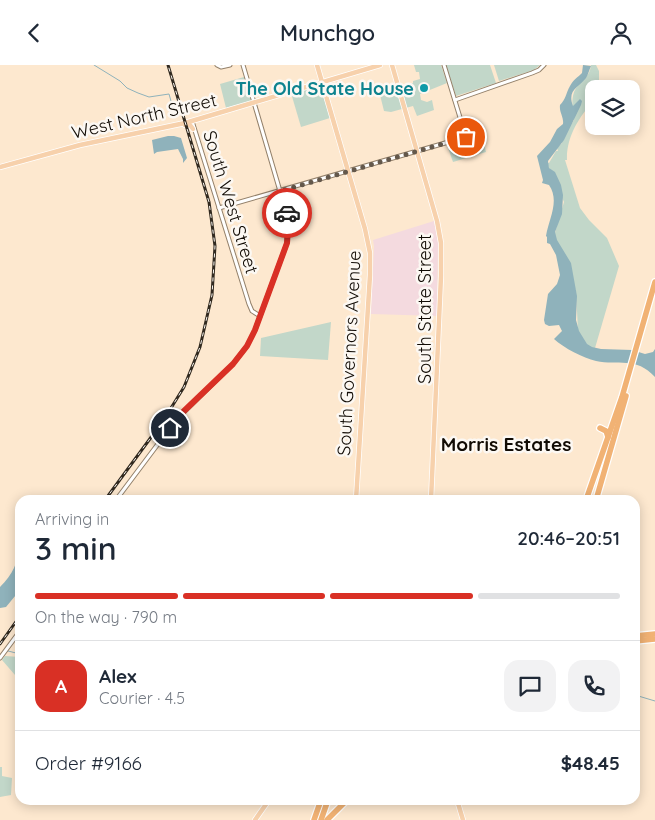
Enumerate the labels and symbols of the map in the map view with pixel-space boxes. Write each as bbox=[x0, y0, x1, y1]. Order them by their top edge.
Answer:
place label: The Old State House bbox=[235, 77, 414, 100]
marker: The Old State House bbox=[418, 82, 430, 94]
street label: West North Street bbox=[69, 88, 219, 144]
pin bbox=[445, 116, 487, 158]
street label: South West Street bbox=[198, 128, 264, 276]
courier bbox=[262, 188, 312, 238]
street label: South State Street bbox=[413, 234, 436, 384]
street label: South Governors Avenue bbox=[332, 250, 366, 456]
pin bbox=[149, 407, 191, 449]
district label: Morris Estates bbox=[441, 432, 571, 456]

